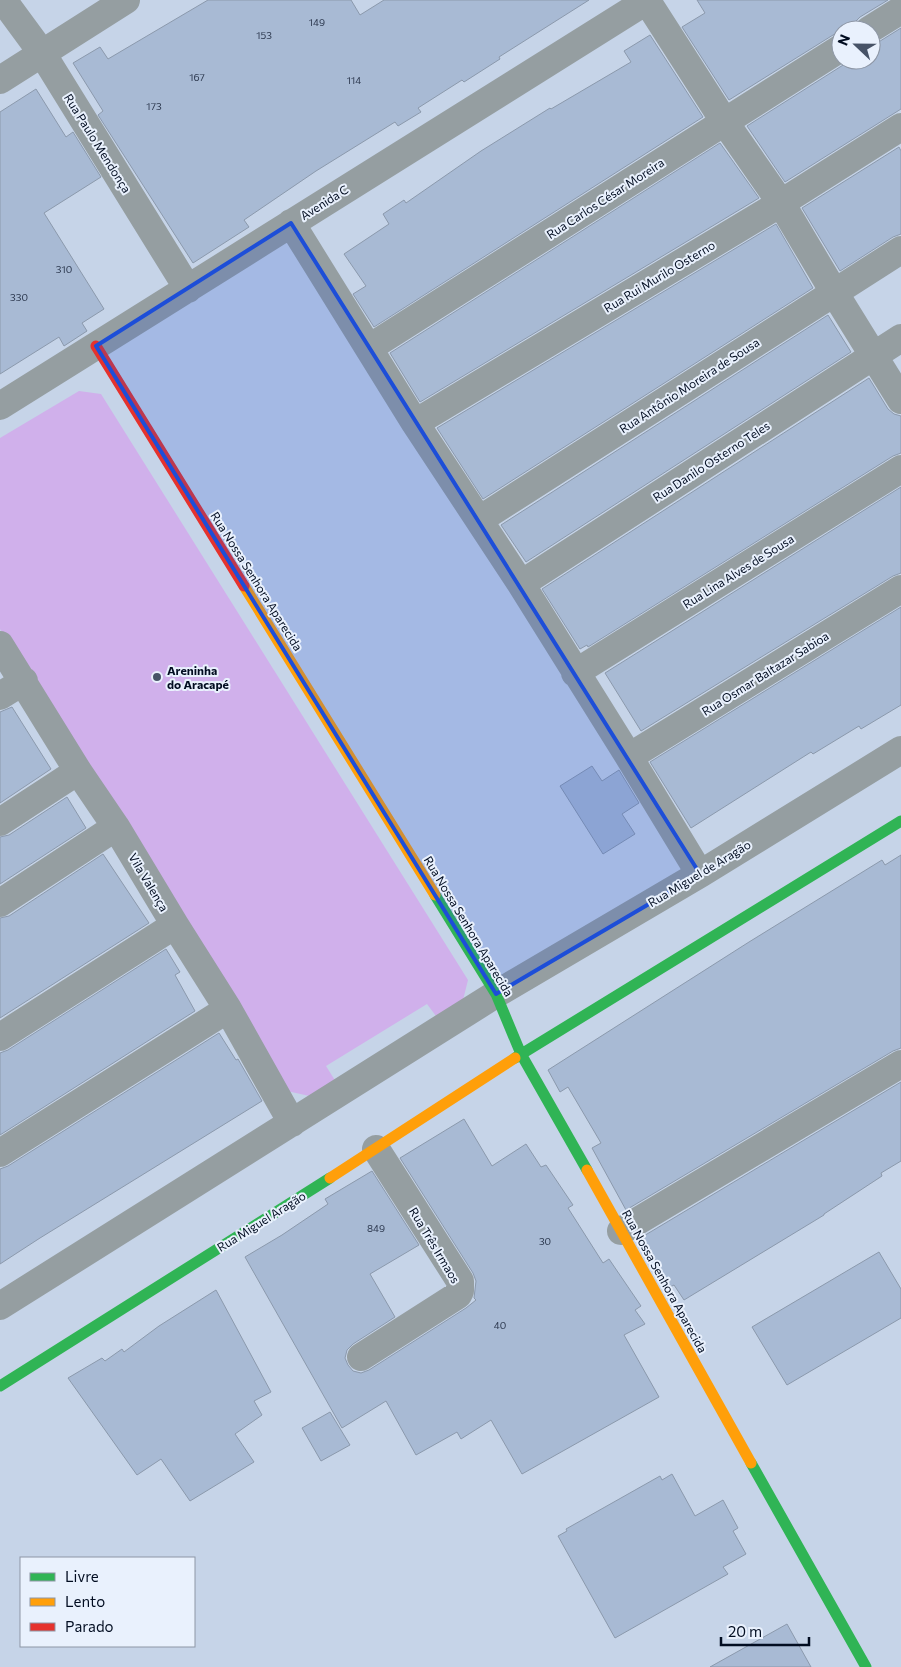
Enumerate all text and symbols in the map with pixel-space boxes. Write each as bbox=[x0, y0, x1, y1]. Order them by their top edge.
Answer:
house number: 149 bbox=[309, 16, 325, 28]
north arrow bbox=[831, 20, 881, 70]
house number: 153 bbox=[256, 29, 272, 41]
text: N bbox=[834, 32, 853, 48]
house number: 167 bbox=[189, 71, 205, 83]
house number: 114 bbox=[347, 74, 361, 86]
street label: Rua Paulo Mendonça bbox=[62, 91, 134, 195]
house number: 173 bbox=[146, 100, 162, 112]
street label: Rua Carlos César Moreira bbox=[544, 155, 666, 241]
street label: Avenida C bbox=[297, 182, 351, 222]
street label: Rua Rui Murilo Osterno bbox=[601, 237, 717, 315]
house number: 310 bbox=[56, 263, 72, 275]
house number: 330 bbox=[10, 291, 28, 303]
street label: Rua Antônio Moreira de Sousa bbox=[616, 334, 762, 436]
street label: Rua Danilo Osterno Teles bbox=[650, 418, 772, 504]
street label: Rua Nossa Senhora Aparecida bbox=[208, 509, 306, 653]
street label: Rua Lina Alves de Sousa bbox=[680, 531, 796, 611]
street label: Rua Osmar Baltazar Sabioa bbox=[699, 628, 831, 718]
place label: Areninha do Aracapé bbox=[167, 663, 229, 691]
marker: Areninha do Aracapé bbox=[151, 671, 163, 683]
street label: Rua Miguel de Aragão bbox=[645, 837, 753, 909]
street label: Vila Valença bbox=[126, 850, 172, 914]
street label: Rua Nossa Senhora Aparecida bbox=[421, 853, 517, 999]
street label: Rua Miguel Aragão bbox=[214, 1188, 308, 1254]
street label: Rua Três Irmaos bbox=[407, 1205, 463, 1285]
street label: Rua Nossa Senhora Aparecida bbox=[620, 1207, 710, 1355]
house number: 849 bbox=[367, 1222, 385, 1234]
house number: 30 bbox=[539, 1235, 551, 1247]
house number: 40 bbox=[494, 1319, 506, 1331]
legend bbox=[20, 1557, 195, 1647]
text: Livre bbox=[65, 1567, 99, 1585]
text: Lento bbox=[65, 1592, 105, 1610]
scale bar bbox=[721, 1614, 808, 1646]
text: Parado bbox=[65, 1617, 114, 1635]
text: 20 m bbox=[728, 1622, 762, 1640]

